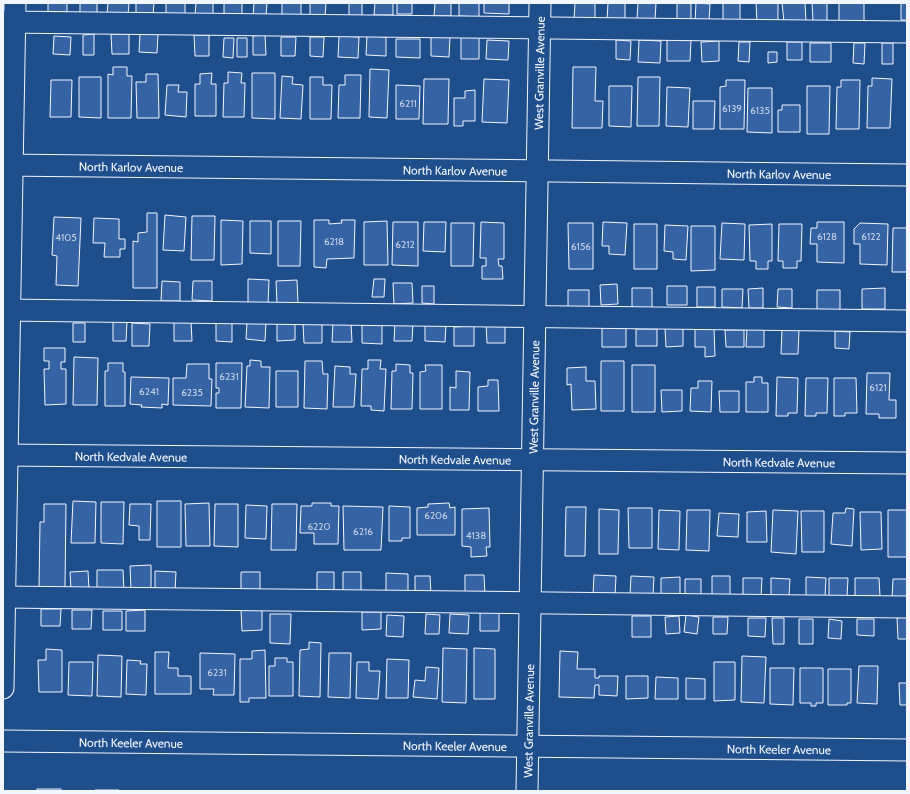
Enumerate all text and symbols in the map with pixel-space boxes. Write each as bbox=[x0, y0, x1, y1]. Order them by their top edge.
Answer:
street label: West Granville Avenue bbox=[530, 16, 547, 130]
house number: 6211 bbox=[399, 97, 417, 110]
house number: 6139 bbox=[722, 102, 742, 115]
house number: 6135 bbox=[750, 104, 770, 117]
street label: North Karlov Avenue bbox=[79, 158, 183, 174]
street label: North Karlov Avenue bbox=[403, 162, 507, 178]
street label: North Karlov Avenue bbox=[727, 166, 831, 182]
house number: 6128 bbox=[817, 230, 837, 243]
house number: 6122 bbox=[861, 230, 881, 243]
house number: 4105 bbox=[55, 231, 77, 244]
house number: 6218 bbox=[324, 235, 344, 248]
house number: 6212 bbox=[395, 238, 415, 251]
house number: 6156 bbox=[571, 240, 591, 253]
street label: West Granville Avenue bbox=[525, 340, 542, 454]
house number: 6231 bbox=[219, 370, 239, 383]
house number: 6121 bbox=[869, 381, 887, 394]
house number: 6241 bbox=[139, 385, 159, 398]
house number: 6235 bbox=[181, 386, 203, 399]
street label: North Kedvale Avenue bbox=[75, 448, 187, 464]
street label: North Kedvale Avenue bbox=[399, 451, 511, 467]
street label: North Kedvale Avenue bbox=[723, 454, 835, 470]
house number: 6206 bbox=[424, 509, 448, 522]
house number: 6220 bbox=[307, 520, 331, 533]
house number: 6216 bbox=[353, 525, 373, 538]
house number: 4138 bbox=[466, 529, 486, 542]
street label: West Granville Avenue bbox=[520, 664, 537, 778]
house number: 6231 bbox=[207, 666, 227, 679]
street label: North Keeler Avenue bbox=[79, 734, 183, 750]
street label: North Keeler Avenue bbox=[403, 737, 507, 754]
street label: North Keeler Avenue bbox=[727, 741, 831, 757]

